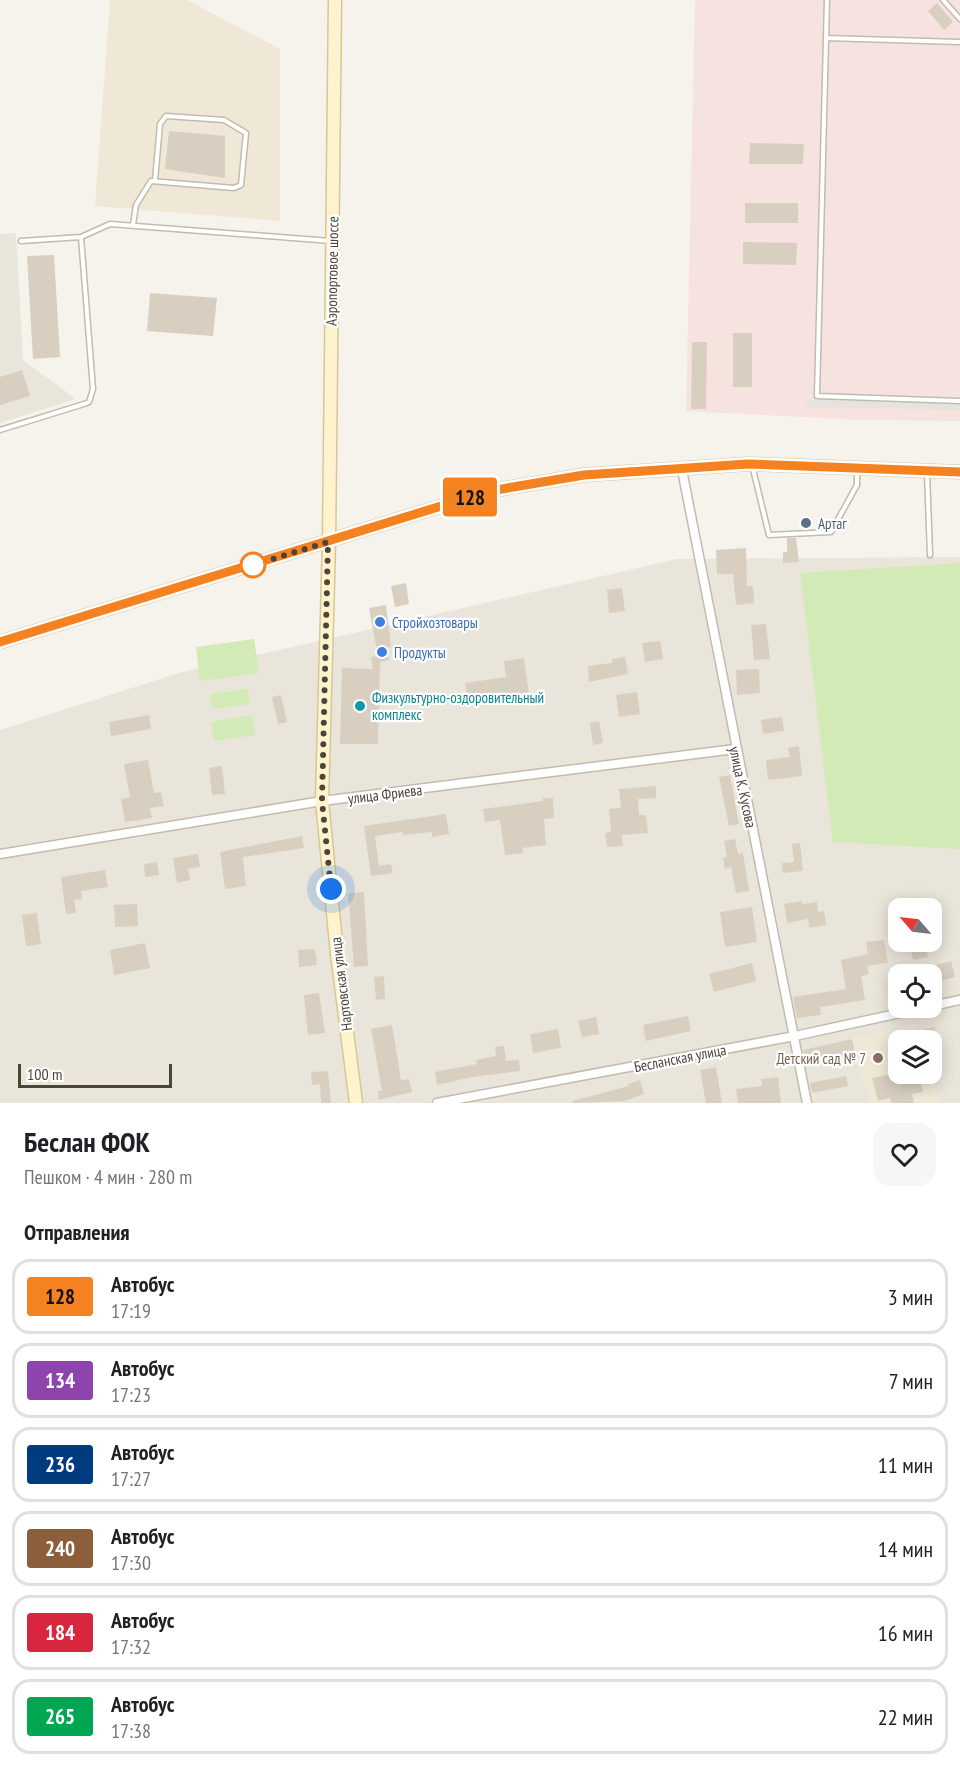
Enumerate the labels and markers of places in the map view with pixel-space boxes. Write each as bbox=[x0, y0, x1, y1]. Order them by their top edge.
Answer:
place label: Артаг bbox=[818, 514, 847, 533]
marker: Артаг bbox=[799, 516, 813, 530]
unlabelled marker bbox=[240, 552, 266, 578]
place label: Стройхозтовары bbox=[392, 613, 478, 632]
marker: Стройхозтовары bbox=[373, 615, 387, 629]
place label: Продукты bbox=[394, 643, 446, 662]
marker: Продукты bbox=[375, 645, 389, 659]
place label: Физкультурно-оздоровительный комплекс bbox=[372, 688, 544, 724]
marker: Физкультурно-оздоровительный комплекс bbox=[353, 699, 367, 713]
place label: Детский сад № 7 bbox=[776, 1049, 866, 1068]
marker: Детский сад № 7 bbox=[871, 1051, 885, 1065]

